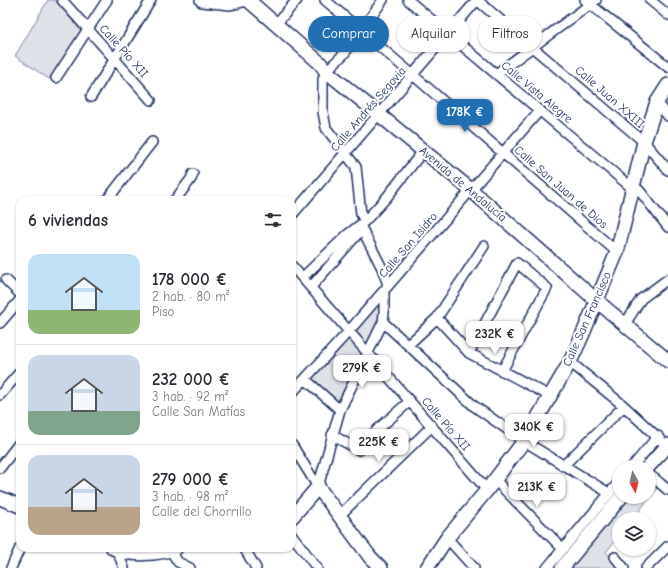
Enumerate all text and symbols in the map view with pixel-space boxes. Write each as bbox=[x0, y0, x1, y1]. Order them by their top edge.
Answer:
chip: Comprar bbox=[308, 16, 389, 52]
chip: Alquilar bbox=[397, 16, 470, 52]
chip: Filtros bbox=[478, 16, 542, 52]
street label: Calle Pío XII bbox=[97, 22, 152, 81]
street label: Calle Vista Alegre bbox=[498, 58, 576, 126]
street label: Calle Juan XXIII bbox=[572, 63, 648, 131]
street label: Calle Andrés Segovia bbox=[327, 64, 409, 154]
pin: 178K € bbox=[432, 99, 498, 133]
text: 178K € bbox=[446, 104, 484, 119]
street label: Avenida de Andalucía bbox=[416, 143, 510, 225]
street label: Calle San Juan de Dios bbox=[512, 143, 610, 231]
icon: filters bbox=[262, 209, 284, 231]
street label: Calle San Isidro bbox=[376, 209, 440, 281]
text: 6 viviendas bbox=[28, 211, 108, 230]
street label: Calle San Francisco bbox=[560, 269, 614, 369]
icon: home bbox=[60, 270, 108, 318]
text: 178 000 € bbox=[152, 270, 228, 289]
text: 2 hab. · 80 m² bbox=[152, 289, 229, 304]
text: Piso bbox=[152, 304, 174, 319]
pin: 232K € bbox=[462, 321, 528, 355]
text: 232K € bbox=[475, 326, 515, 341]
pin: 279K € bbox=[329, 355, 395, 389]
text: 279K € bbox=[342, 360, 382, 375]
text: 232 000 € bbox=[152, 370, 230, 389]
icon: home bbox=[60, 371, 108, 419]
text: 3 hab. · 92 m² bbox=[152, 389, 228, 404]
street label: Calle Pío XII bbox=[419, 394, 473, 454]
text: Calle San Matías bbox=[152, 404, 245, 419]
pin: 340K € bbox=[501, 414, 567, 448]
text: 340K € bbox=[514, 419, 554, 434]
pin: 225K € bbox=[346, 429, 412, 463]
text: 225K € bbox=[359, 434, 399, 449]
north arrow bbox=[612, 460, 656, 504]
map controls bbox=[612, 460, 656, 556]
text: 279 000 € bbox=[152, 470, 230, 489]
icon: home bbox=[60, 471, 108, 519]
pin: 213K € bbox=[504, 474, 570, 508]
text: 213K € bbox=[518, 479, 556, 494]
text: 3 hab. · 98 m² bbox=[152, 489, 228, 504]
text: Calle del Chorrillo bbox=[152, 504, 252, 519]
button: layers bbox=[612, 512, 656, 556]

